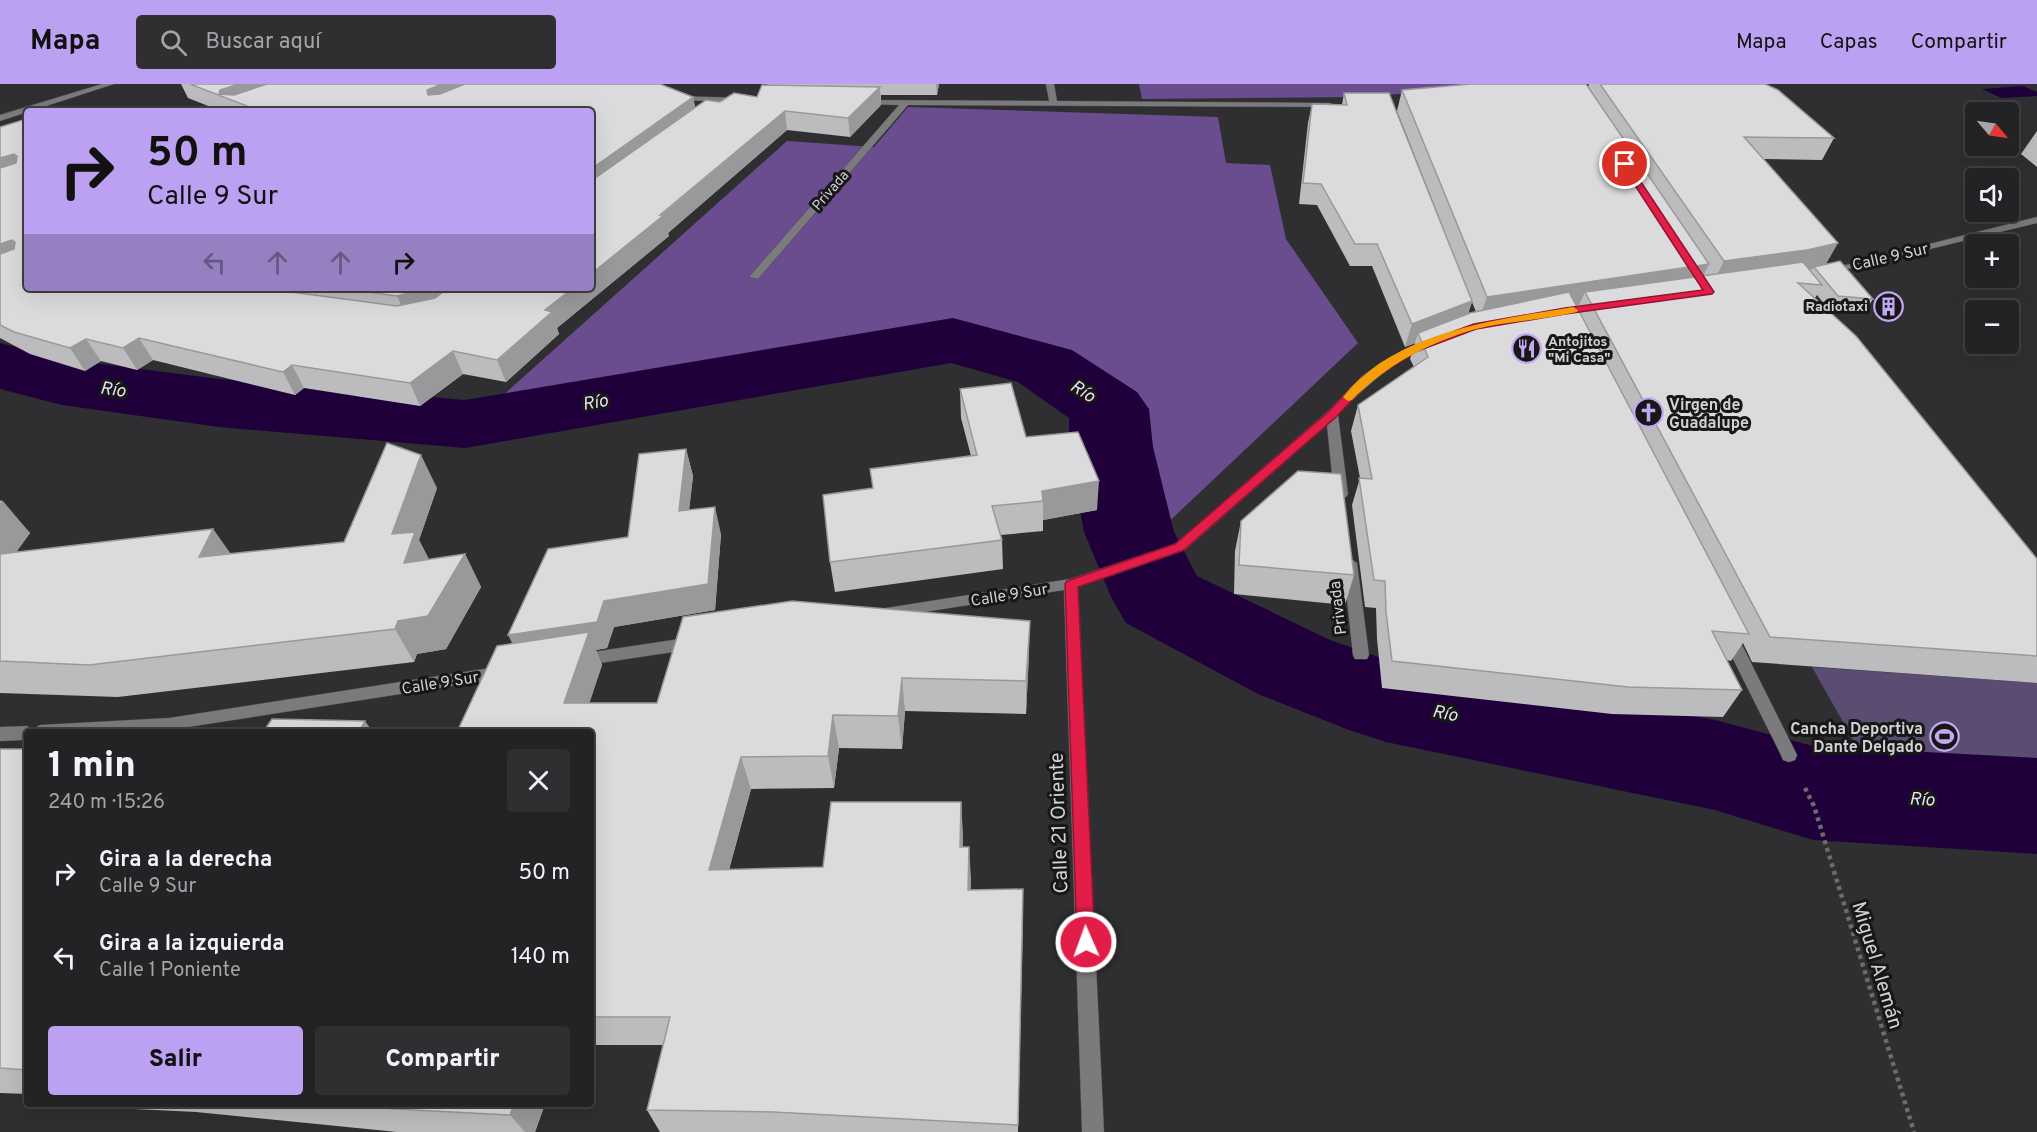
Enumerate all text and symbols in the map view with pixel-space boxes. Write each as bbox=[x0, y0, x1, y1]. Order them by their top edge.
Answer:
search box bbox=[136, 15, 556, 69]
text: Mapa bbox=[30, 24, 100, 60]
icon: search bbox=[157, 26, 190, 59]
text: Buscar aquí bbox=[205, 29, 321, 56]
text: Mapa bbox=[1736, 29, 1787, 56]
text: Capas bbox=[1820, 29, 1878, 56]
text: Compartir bbox=[1911, 29, 2007, 56]
north arrow bbox=[1965, 102, 2019, 156]
map controls bbox=[1965, 102, 2019, 354]
text: 50 m bbox=[147, 128, 248, 181]
icon: right bbox=[48, 132, 126, 210]
pin bbox=[1599, 138, 1650, 189]
icon: arrive bbox=[1608, 147, 1641, 180]
street label: Privada bbox=[809, 168, 853, 214]
button: sound bbox=[1965, 168, 2019, 222]
text: Calle 9 Sur bbox=[147, 180, 278, 214]
button: + bbox=[1965, 234, 2019, 288]
street label: Calle 9 Sur bbox=[1850, 239, 1931, 276]
icon: left bbox=[198, 246, 231, 279]
icon: ahead bbox=[261, 246, 294, 279]
icon: ahead bbox=[324, 246, 357, 279]
icon: right bbox=[387, 246, 420, 279]
building icon: Radiotaxi bbox=[1873, 290, 1905, 322]
place label: Radiotaxi bbox=[1806, 299, 1868, 316]
button: − bbox=[1965, 300, 2019, 354]
restaurant icon: Antojitos "Mi Casa" bbox=[1511, 333, 1543, 365]
place label: Antojitos "Mi Casa" bbox=[1548, 334, 1610, 367]
water label: Río bbox=[1065, 376, 1099, 409]
water label: Río bbox=[99, 377, 127, 404]
water label: Río bbox=[581, 390, 610, 417]
place label: Virgen de Guadalupe bbox=[1669, 396, 1749, 434]
church icon: Virgen de Guadalupe bbox=[1632, 397, 1664, 429]
street label: Calle 9 Sur bbox=[969, 580, 1049, 612]
street label: Privada bbox=[1326, 580, 1352, 636]
street label: Calle 9 Sur bbox=[400, 668, 480, 700]
water label: Río bbox=[1430, 701, 1460, 728]
place label: Cancha Deportiva Dante Delgado bbox=[1790, 720, 1923, 758]
sports icon: Cancha Deportiva Dante Delgado bbox=[1928, 721, 1960, 753]
text: 1 min bbox=[48, 744, 136, 790]
button: close bbox=[507, 749, 570, 812]
street label: Calle 21 Oriente bbox=[1045, 752, 1075, 894]
water label: Río bbox=[1909, 788, 1936, 813]
text: 240 m · 15:26 bbox=[48, 790, 165, 816]
text: Gira a la derecha bbox=[99, 847, 272, 874]
icon: right bbox=[48, 857, 81, 890]
text: 50 m bbox=[518, 860, 570, 887]
text: Calle 9 Sur bbox=[99, 874, 196, 900]
street label: Miguel Alemán bbox=[1844, 899, 1908, 1032]
position arrow bbox=[1054, 910, 1118, 974]
text: Gira a la izquierda bbox=[99, 931, 285, 958]
icon: left bbox=[48, 941, 81, 974]
text: 140 m bbox=[511, 944, 570, 971]
text: Calle 1 Poniente bbox=[99, 958, 241, 984]
button: Salir bbox=[48, 1026, 303, 1095]
button: Compartir bbox=[315, 1026, 570, 1095]

